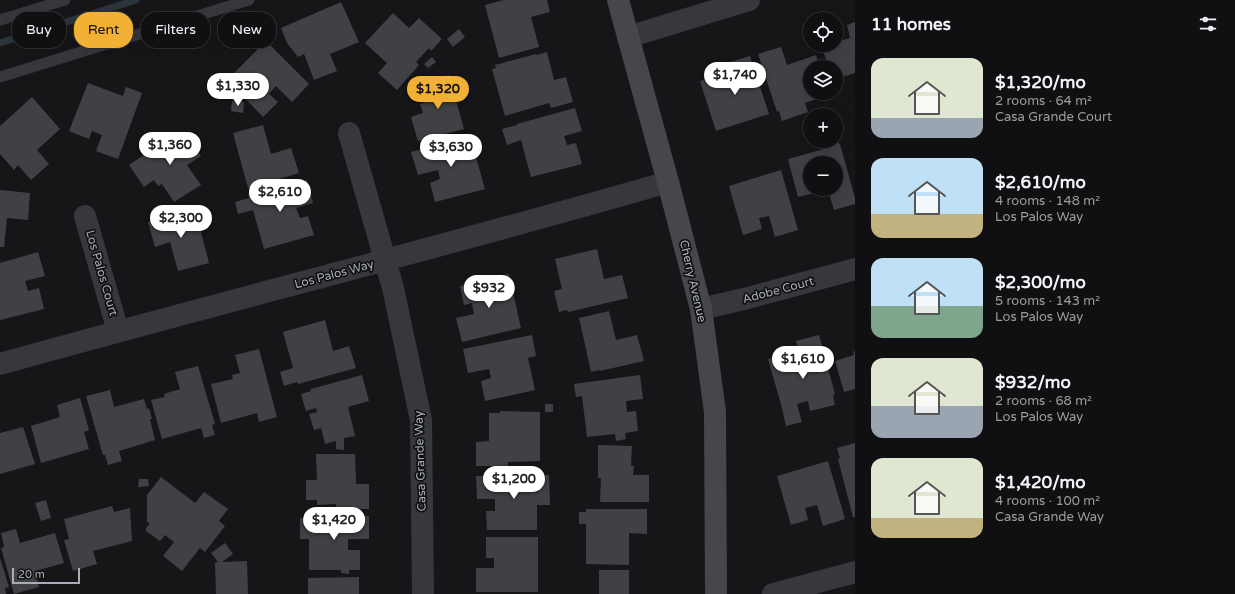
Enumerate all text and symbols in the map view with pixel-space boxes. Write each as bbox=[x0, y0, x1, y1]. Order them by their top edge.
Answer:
chip: Buy bbox=[12, 12, 66, 48]
chip: Rent bbox=[74, 12, 133, 48]
chip: Filters bbox=[141, 12, 210, 48]
chip: New bbox=[218, 12, 276, 48]
map controls bbox=[803, 12, 843, 196]
button: locate bbox=[803, 12, 843, 52]
icon: filters bbox=[1197, 13, 1219, 35]
text: 11 homes bbox=[871, 14, 951, 35]
button: layers bbox=[803, 60, 843, 100]
pin: $1,740 bbox=[702, 62, 768, 96]
text: $1,740 bbox=[713, 67, 757, 83]
text: $1,320/mo bbox=[995, 72, 1086, 93]
pin: $1,330 bbox=[205, 73, 271, 107]
icon: home bbox=[903, 74, 951, 122]
pin: $1,320 bbox=[405, 76, 471, 110]
text: $1,330 bbox=[216, 78, 260, 94]
text: $1,320 bbox=[416, 81, 460, 97]
text: 2 rooms · 64 m² bbox=[995, 93, 1092, 109]
button: + bbox=[803, 108, 843, 148]
text: Casa Grande Court bbox=[995, 109, 1112, 125]
pin: $1,360 bbox=[137, 132, 203, 166]
pin: $3,630 bbox=[418, 134, 484, 168]
text: $1,360 bbox=[148, 137, 192, 153]
text: $3,630 bbox=[429, 139, 473, 155]
button: − bbox=[803, 156, 843, 196]
text: $2,610/mo bbox=[995, 172, 1086, 193]
icon: home bbox=[903, 174, 951, 222]
pin: $2,610 bbox=[247, 179, 313, 213]
text: $2,610 bbox=[258, 184, 302, 200]
text: 4 rooms · 148 m² bbox=[995, 193, 1100, 209]
pin: $2,300 bbox=[148, 205, 214, 239]
text: Los Palos Way bbox=[995, 209, 1083, 225]
text: $2,300 bbox=[159, 210, 203, 226]
street label: Los Palos Court bbox=[83, 228, 121, 318]
street label: Cherry Avenue bbox=[677, 238, 709, 324]
street label: Los Palos Way bbox=[293, 257, 376, 291]
text: $2,300/mo bbox=[995, 272, 1086, 293]
street label: Adobe Court bbox=[741, 274, 816, 306]
icon: home bbox=[903, 274, 951, 322]
pin: $932 bbox=[465, 275, 513, 309]
text: $932 bbox=[473, 280, 505, 296]
text: 5 rooms · 143 m² bbox=[995, 293, 1100, 309]
text: Los Palos Way bbox=[995, 309, 1083, 325]
pin: $1,610 bbox=[770, 346, 836, 380]
text: $1,610 bbox=[781, 351, 825, 367]
text: $932/mo bbox=[995, 372, 1071, 393]
icon: home bbox=[903, 374, 951, 422]
text: 2 rooms · 68 m² bbox=[995, 393, 1092, 409]
text: Los Palos Way bbox=[995, 409, 1083, 425]
street label: Casa Grande Way bbox=[411, 410, 429, 512]
pin: $1,200 bbox=[481, 466, 547, 500]
text: $1,200 bbox=[492, 471, 536, 487]
text: $1,420/mo bbox=[995, 472, 1085, 493]
icon: home bbox=[903, 474, 951, 522]
text: 4 rooms · 100 m² bbox=[995, 493, 1100, 509]
pin: $1,420 bbox=[301, 507, 367, 541]
text: Casa Grande Way bbox=[995, 509, 1104, 525]
text: $1,420 bbox=[312, 512, 356, 528]
scale bar bbox=[12, 566, 80, 585]
text: 20 m bbox=[18, 568, 45, 581]

